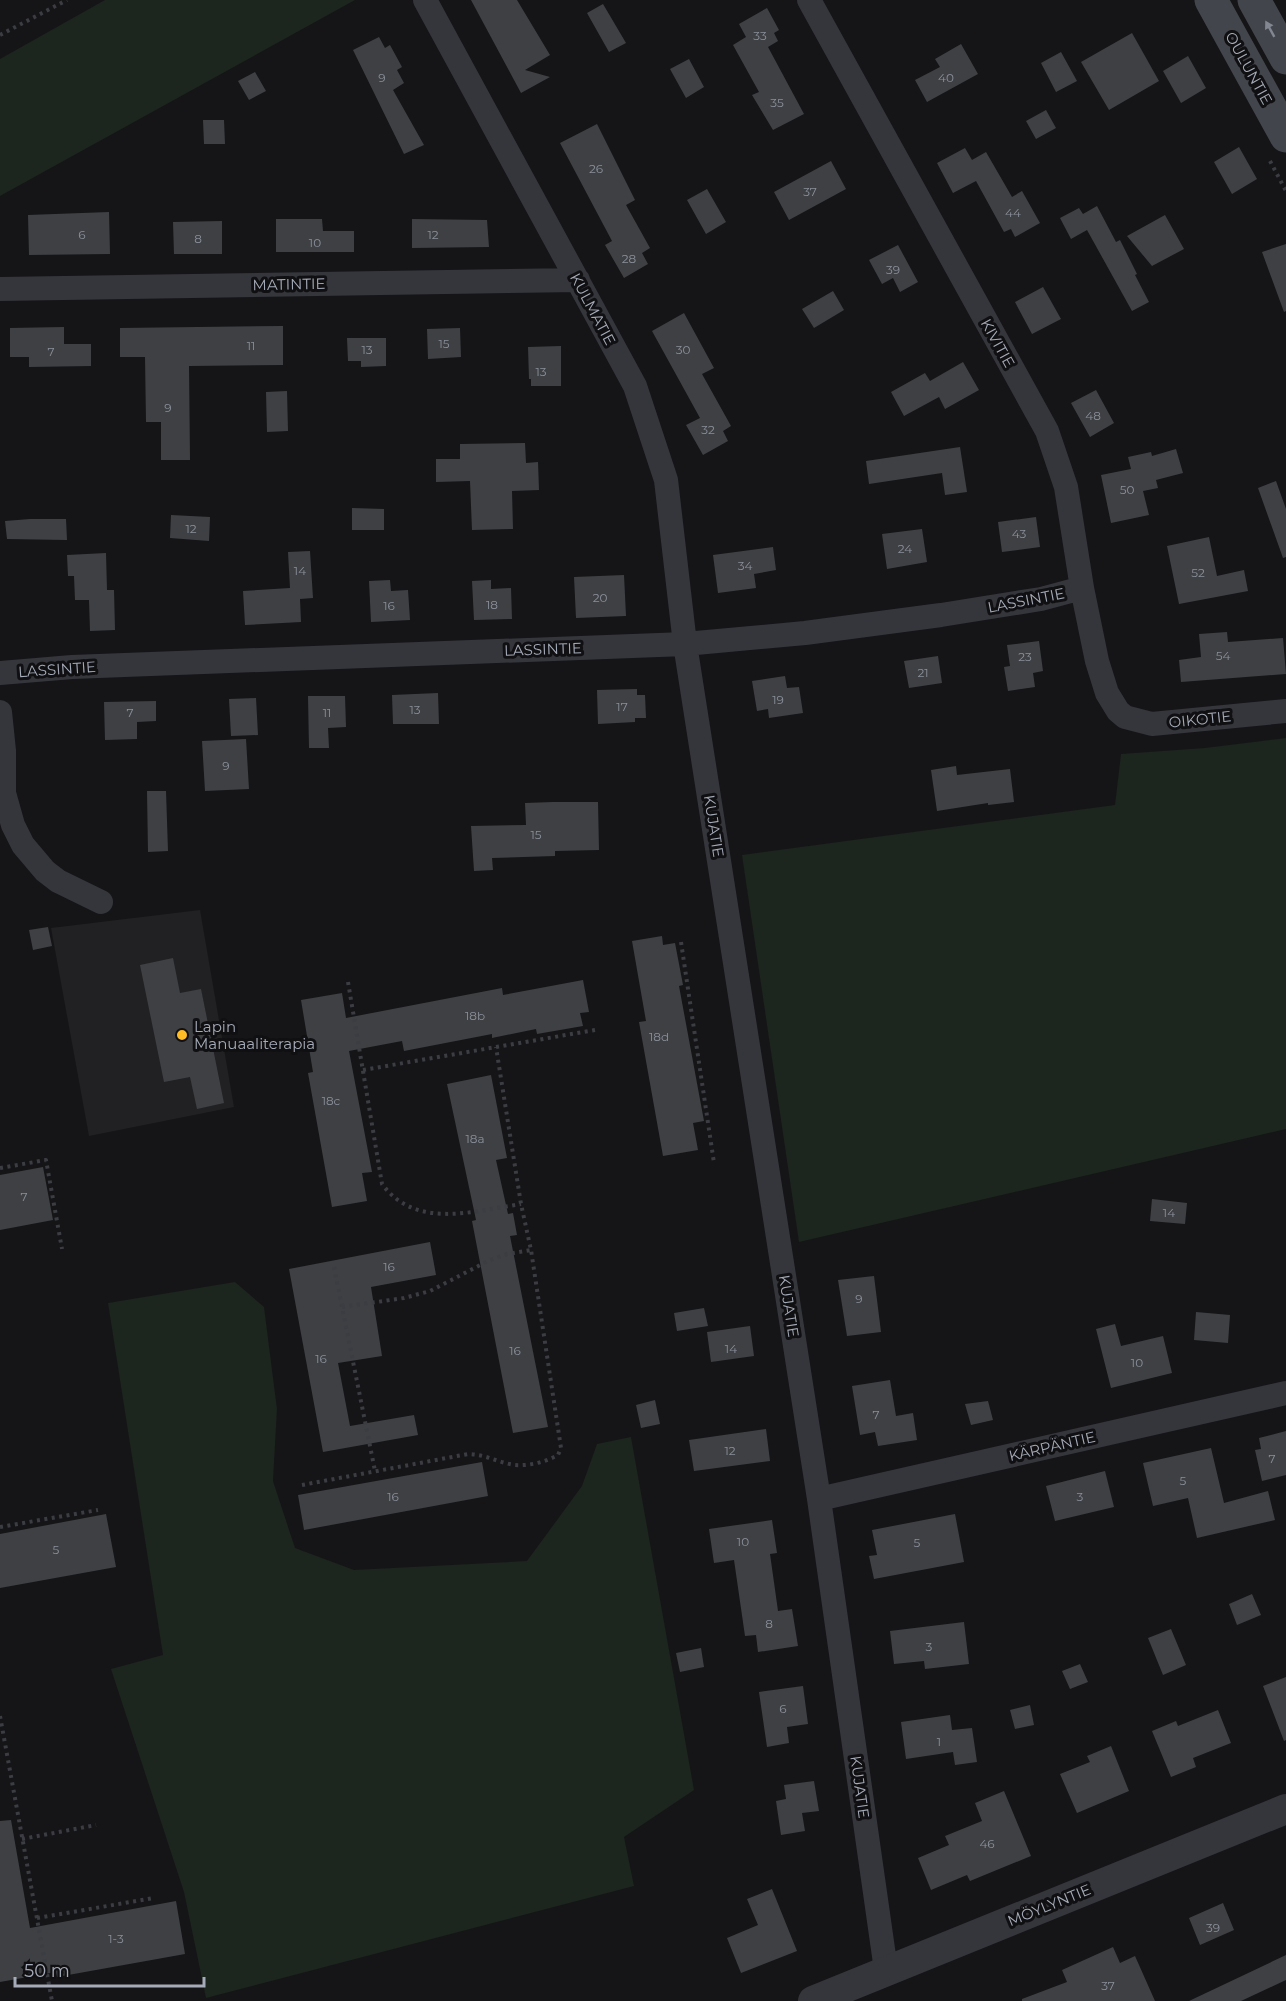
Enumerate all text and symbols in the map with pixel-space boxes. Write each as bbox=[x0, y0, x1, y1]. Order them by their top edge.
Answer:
one-way arrow bbox=[1265, 20, 1275, 37]
house number: 33 bbox=[753, 28, 767, 43]
street label: OULUNTIE bbox=[1221, 28, 1277, 108]
house number: 9 bbox=[378, 70, 386, 85]
house number: 40 bbox=[938, 70, 954, 85]
house number: 35 bbox=[770, 95, 784, 110]
house number: 26 bbox=[589, 161, 603, 176]
house number: 37 bbox=[803, 184, 817, 199]
house number: 44 bbox=[1005, 205, 1021, 220]
house number: 6 bbox=[78, 227, 86, 242]
house number: 12 bbox=[427, 227, 439, 242]
house number: 8 bbox=[194, 231, 202, 246]
house number: 10 bbox=[309, 235, 321, 250]
house number: 28 bbox=[622, 251, 637, 266]
house number: 39 bbox=[886, 262, 900, 277]
street label: KULMATIE bbox=[566, 270, 620, 348]
street label: MATINTIE bbox=[252, 274, 326, 294]
street label: KIVITIE bbox=[977, 315, 1019, 371]
house number: 15 bbox=[438, 336, 450, 351]
house number: 11 bbox=[247, 338, 255, 353]
house number: 13 bbox=[361, 342, 373, 357]
house number: 30 bbox=[676, 342, 690, 357]
house number: 7 bbox=[47, 344, 55, 359]
house number: 13 bbox=[535, 364, 547, 379]
house number: 9 bbox=[164, 400, 172, 415]
house number: 48 bbox=[1085, 408, 1101, 423]
house number: 32 bbox=[701, 422, 715, 437]
house number: 50 bbox=[1120, 482, 1134, 497]
house number: 12 bbox=[185, 521, 197, 536]
house number: 43 bbox=[1012, 526, 1026, 541]
house number: 24 bbox=[898, 541, 912, 556]
house number: 34 bbox=[738, 558, 752, 573]
house number: 14 bbox=[294, 563, 306, 578]
house number: 52 bbox=[1191, 565, 1205, 580]
street label: LASSINTIE bbox=[986, 583, 1066, 617]
house number: 20 bbox=[593, 590, 607, 605]
house number: 18 bbox=[486, 597, 498, 612]
house number: 16 bbox=[383, 598, 395, 613]
street label: LASSINTIE bbox=[504, 638, 582, 660]
house number: 54 bbox=[1216, 648, 1230, 663]
house number: 23 bbox=[1018, 649, 1032, 664]
street label: LASSINTIE bbox=[17, 657, 97, 681]
house number: 21 bbox=[917, 665, 929, 680]
house number: 19 bbox=[772, 692, 784, 707]
house number: 17 bbox=[616, 699, 628, 714]
house number: 13 bbox=[409, 702, 421, 717]
house number: 7 bbox=[126, 705, 134, 720]
house number: 11 bbox=[323, 705, 331, 720]
street label: OIKOTIE bbox=[1168, 706, 1232, 732]
house number: 9 bbox=[222, 758, 230, 773]
street label: KUJATIE bbox=[700, 793, 728, 859]
house number: 15 bbox=[530, 827, 542, 842]
house number: 18b bbox=[465, 1008, 485, 1023]
place label: Lapin Manuaaliterapia bbox=[194, 1017, 315, 1053]
marker: Lapin Manuaaliterapia bbox=[175, 1028, 189, 1042]
house number: 18d bbox=[649, 1029, 669, 1044]
house number: 18c bbox=[322, 1093, 341, 1108]
house number: 18a bbox=[465, 1131, 485, 1146]
house number: 7 bbox=[20, 1189, 28, 1204]
house number: 14 bbox=[1163, 1205, 1175, 1220]
house number: 16 bbox=[383, 1259, 395, 1274]
street label: KUJATIE bbox=[775, 1273, 803, 1339]
house number: 9 bbox=[855, 1291, 863, 1306]
house number: 14 bbox=[725, 1341, 737, 1356]
house number: 16 bbox=[509, 1343, 521, 1358]
house number: 16 bbox=[315, 1351, 327, 1366]
house number: 10 bbox=[1131, 1355, 1143, 1370]
house number: 7 bbox=[872, 1407, 880, 1422]
street label: KÄRPÄNTIE bbox=[1007, 1427, 1097, 1465]
house number: 12 bbox=[724, 1443, 736, 1458]
house number: 7 bbox=[1268, 1451, 1276, 1466]
house number: 5 bbox=[1180, 1473, 1187, 1488]
house number: 16 bbox=[387, 1489, 399, 1504]
house number: 3 bbox=[1077, 1489, 1084, 1504]
house number: 10 bbox=[737, 1534, 749, 1549]
house number: 5 bbox=[914, 1535, 921, 1550]
house number: 5 bbox=[53, 1542, 60, 1557]
house number: 8 bbox=[765, 1616, 773, 1631]
house number: 3 bbox=[926, 1639, 933, 1654]
house number: 6 bbox=[779, 1701, 787, 1716]
house number: 1 bbox=[937, 1734, 941, 1749]
street label: KUJATIE bbox=[846, 1754, 874, 1820]
house number: 46 bbox=[979, 1836, 995, 1851]
street label: MÖYLYNTIE bbox=[1005, 1880, 1093, 1930]
house number: 39 bbox=[1206, 1920, 1220, 1935]
house number: 1-3 bbox=[108, 1931, 124, 1946]
scale bar bbox=[15, 1950, 204, 1988]
text: 50 m bbox=[24, 1960, 70, 1982]
house number: 37 bbox=[1101, 1978, 1115, 1993]

